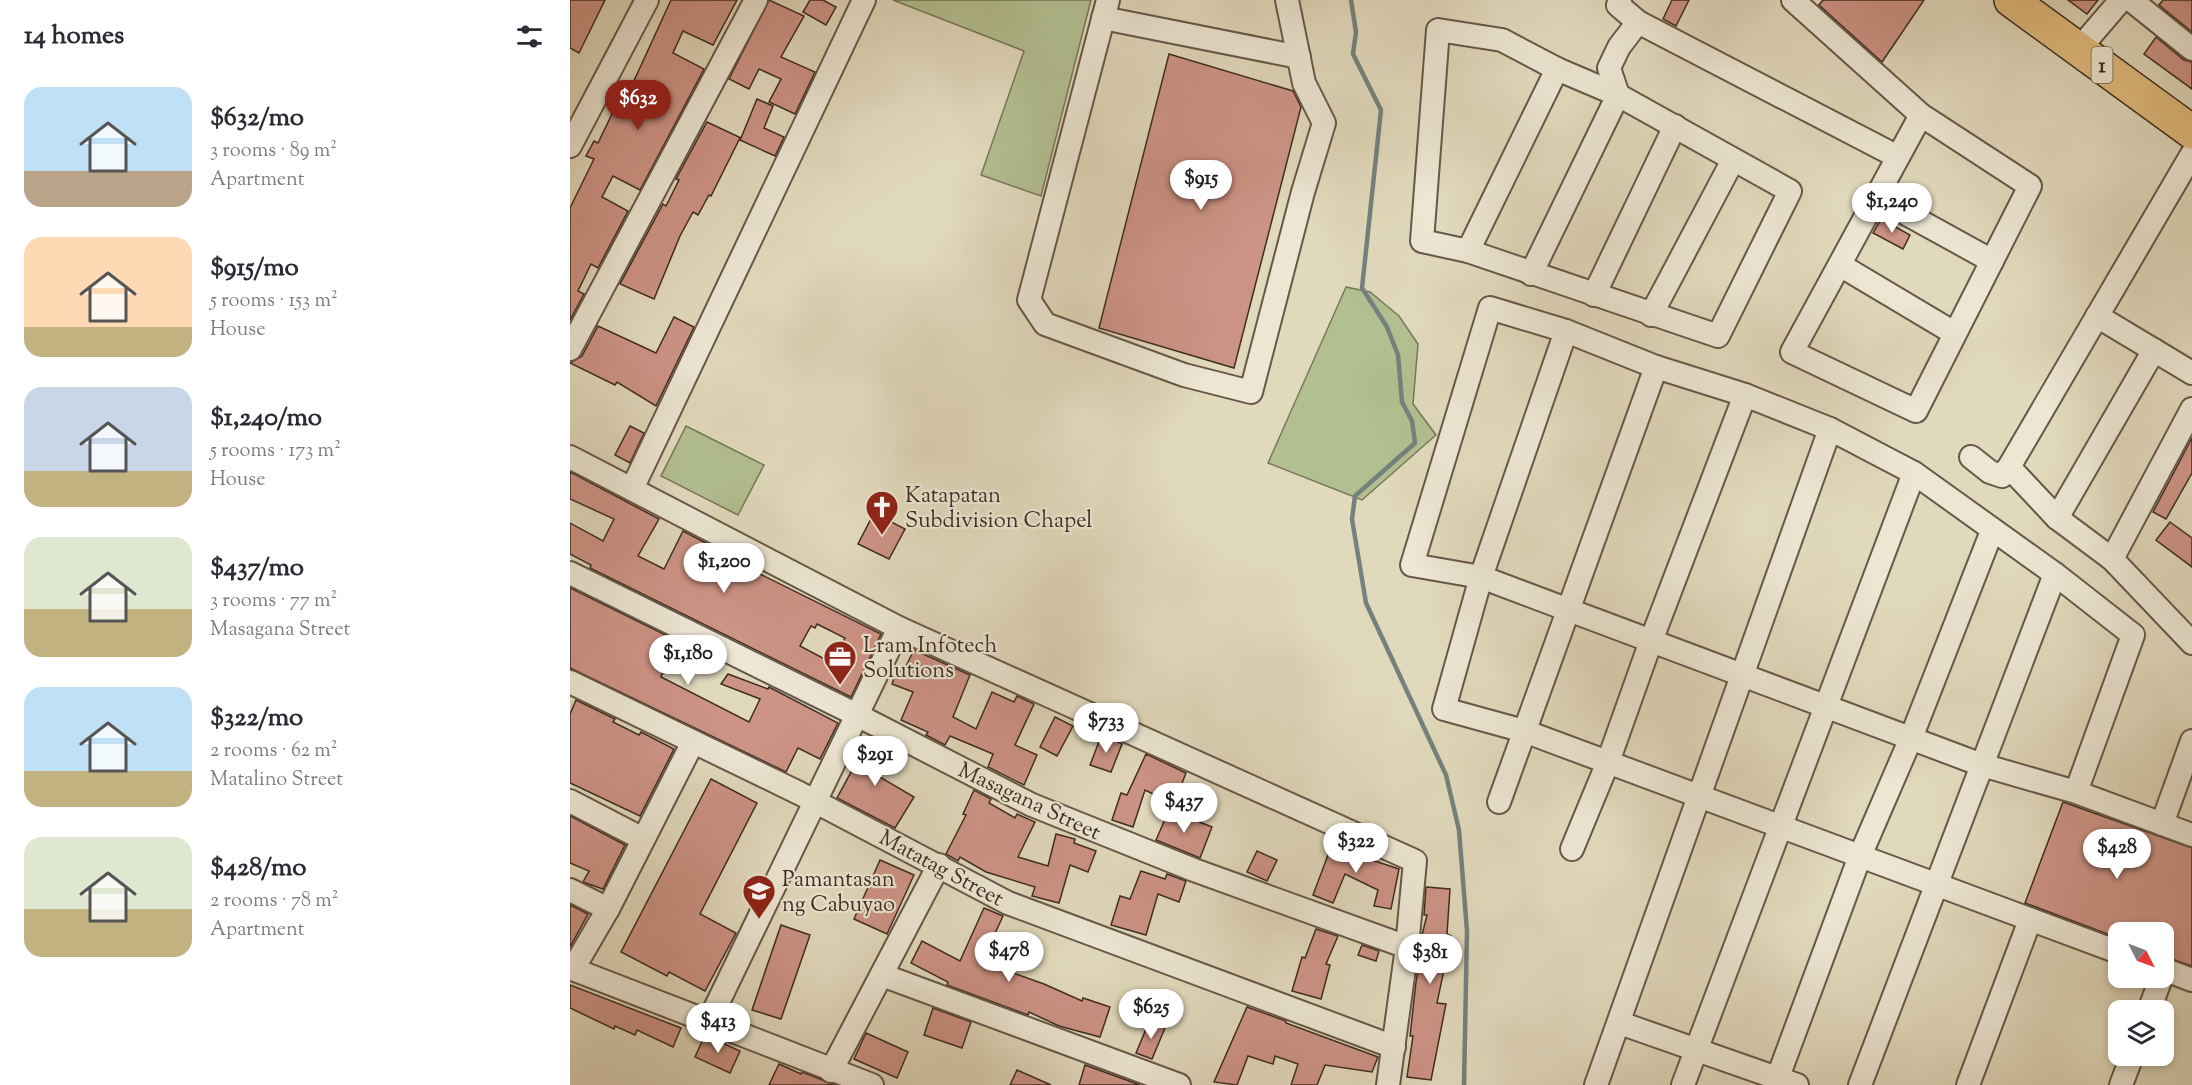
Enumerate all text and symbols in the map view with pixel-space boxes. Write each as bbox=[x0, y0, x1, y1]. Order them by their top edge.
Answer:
text: 14 homes bbox=[24, 18, 124, 55]
icon: filters bbox=[513, 20, 546, 53]
road number: 1 bbox=[2092, 47, 2113, 83]
pin: $632 bbox=[602, 80, 674, 131]
text: $632 bbox=[619, 85, 657, 114]
text: $632/mo bbox=[210, 100, 304, 137]
icon: home bbox=[72, 111, 144, 183]
text: 3 rooms · 89 m² bbox=[210, 137, 337, 166]
pin: $915 bbox=[1165, 160, 1237, 211]
text: $915 bbox=[1184, 165, 1218, 194]
text: Apartment bbox=[210, 166, 305, 195]
pin: $1,240 bbox=[1843, 183, 1941, 234]
text: $1,240 bbox=[1866, 188, 1918, 217]
text: $915/mo bbox=[210, 250, 299, 287]
icon: home bbox=[72, 261, 144, 333]
text: 5 rooms · 153 m² bbox=[210, 287, 338, 316]
text: House bbox=[210, 316, 265, 345]
text: $1,240/mo bbox=[210, 400, 322, 437]
icon: home bbox=[72, 411, 144, 483]
text: 5 rooms · 173 m² bbox=[210, 437, 341, 466]
text: House bbox=[210, 466, 265, 495]
place label: Katapatan Subdivision Chapel bbox=[905, 481, 1093, 538]
church icon: Katapatan Subdivision Chapel bbox=[864, 489, 900, 536]
pin: $1,200 bbox=[675, 543, 773, 594]
text: $1,200 bbox=[698, 548, 750, 577]
text: $437/mo bbox=[210, 550, 304, 587]
icon: home bbox=[72, 561, 144, 633]
text: 3 rooms · 77 m² bbox=[210, 587, 337, 616]
text: Masagana Street bbox=[210, 616, 350, 645]
place label: Lram Infotech Solutions bbox=[863, 631, 997, 688]
pin: $1,180 bbox=[639, 635, 737, 686]
office icon: Lram Infotech Solutions bbox=[822, 639, 858, 686]
text: $1,180 bbox=[663, 640, 713, 669]
text: $322/mo bbox=[210, 700, 303, 737]
pin: $733 bbox=[1070, 703, 1142, 754]
text: $733 bbox=[1088, 708, 1124, 737]
icon: home bbox=[72, 711, 144, 783]
pin: $291 bbox=[839, 736, 911, 787]
text: 2 rooms · 62 m² bbox=[210, 737, 338, 766]
text: $291 bbox=[857, 741, 893, 770]
street label: Masagana Street bbox=[952, 756, 1106, 850]
text: Matalino Street bbox=[210, 766, 343, 795]
pin: $437 bbox=[1148, 783, 1220, 834]
text: $437 bbox=[1165, 788, 1203, 817]
street label: Matatag Street bbox=[873, 823, 1009, 916]
pin: $322 bbox=[1320, 823, 1392, 874]
text: $322 bbox=[1337, 828, 1375, 857]
pin: $428 bbox=[2081, 829, 2153, 880]
text: $428 bbox=[2097, 834, 2137, 863]
text: $428/mo bbox=[210, 850, 306, 887]
icon: home bbox=[72, 861, 144, 933]
place label: Pamantasan ng Cabuyao bbox=[782, 865, 895, 922]
school or university icon: Pamantasan ng Cabuyao bbox=[741, 873, 777, 920]
text: 2 rooms · 78 m² bbox=[210, 887, 339, 916]
text: Apartment bbox=[210, 916, 305, 945]
north arrow bbox=[2108, 922, 2174, 988]
map controls bbox=[2108, 922, 2174, 1066]
pin: $478 bbox=[973, 932, 1045, 983]
pin: $381 bbox=[1394, 934, 1466, 985]
text: $478 bbox=[989, 937, 1029, 966]
text: $381 bbox=[1412, 939, 1448, 968]
pin: $625 bbox=[1115, 989, 1187, 1040]
text: $625 bbox=[1133, 994, 1169, 1023]
button: layers bbox=[2108, 1000, 2174, 1066]
pin: $413 bbox=[682, 1003, 754, 1054]
text: $413 bbox=[700, 1008, 736, 1037]

